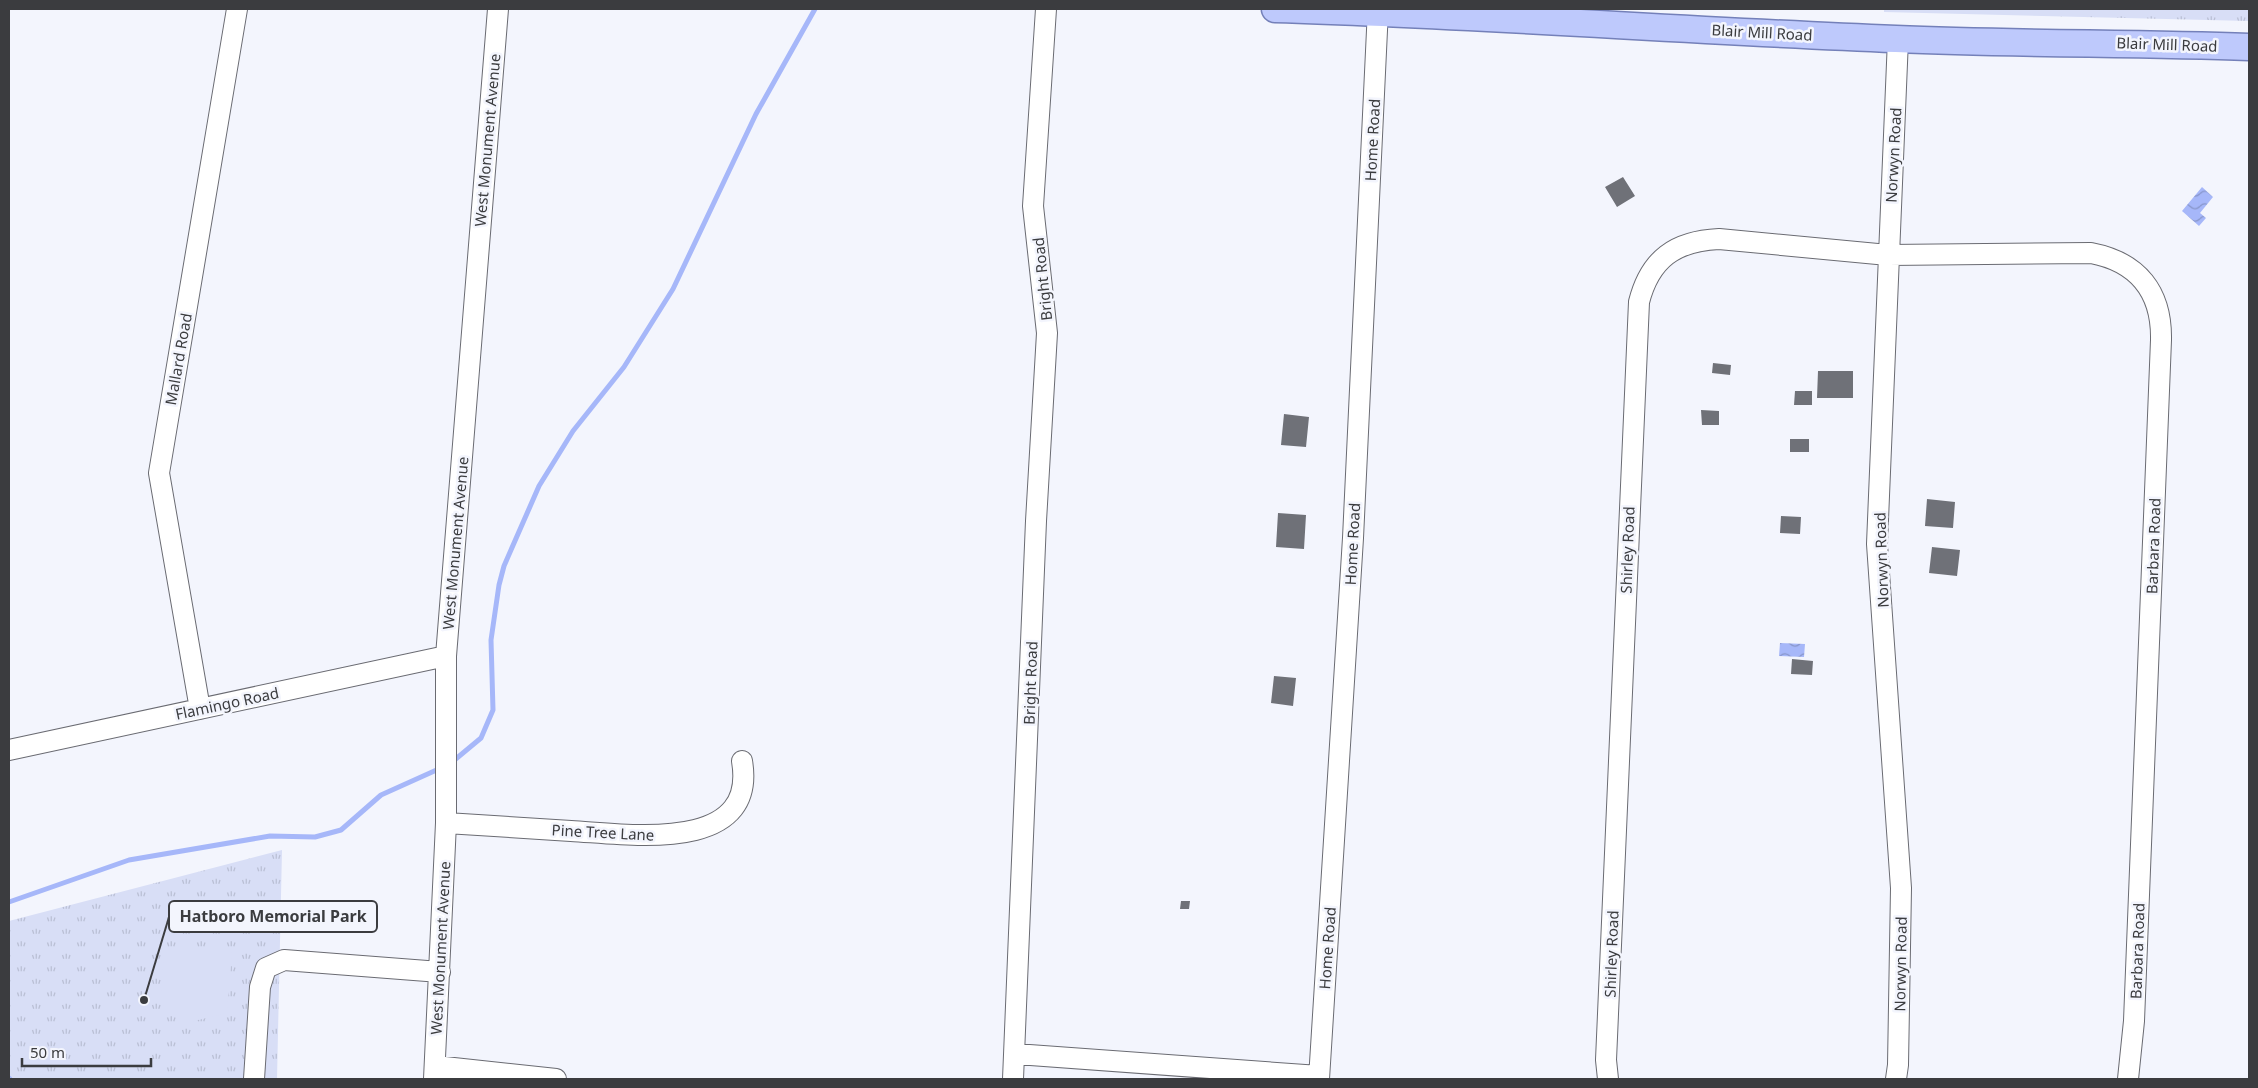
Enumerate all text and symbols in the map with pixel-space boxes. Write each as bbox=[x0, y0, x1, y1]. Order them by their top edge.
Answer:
street label: Blair Mill Road bbox=[1711, 19, 1813, 45]
street label: Blair Mill Road bbox=[2116, 32, 2218, 56]
street label: West Monument Avenue bbox=[469, 53, 505, 227]
street label: Home Road bbox=[1360, 98, 1384, 182]
street label: Norwyn Road bbox=[1881, 107, 1905, 203]
street label: Bright Road bbox=[1028, 236, 1056, 322]
street label: Mallard Road bbox=[160, 311, 196, 407]
street label: West Monument Avenue bbox=[437, 456, 473, 630]
street label: Barbara Road bbox=[2141, 498, 2165, 594]
street label: Home Road bbox=[1340, 502, 1364, 586]
street label: Shirley Road bbox=[1615, 506, 1639, 594]
street label: Norwyn Road bbox=[1869, 512, 1893, 608]
street label: Bright Road bbox=[1019, 641, 1041, 725]
street label: Flamingo Road bbox=[173, 682, 281, 724]
street label: Pine Tree Lane bbox=[551, 819, 655, 845]
street label: West Monument Avenue bbox=[425, 861, 455, 1035]
callout: Hatboro Memorial Park bbox=[169, 901, 377, 932]
street label: Barbara Road bbox=[2125, 903, 2149, 999]
text: Hatboro Memorial Park bbox=[179, 905, 367, 927]
street label: Home Road bbox=[1314, 906, 1340, 990]
street label: Shirley Road bbox=[1599, 910, 1623, 998]
street label: Norwyn Road bbox=[1889, 916, 1911, 1012]
scale bar bbox=[22, 1036, 151, 1068]
text: 50 m bbox=[30, 1042, 65, 1062]

